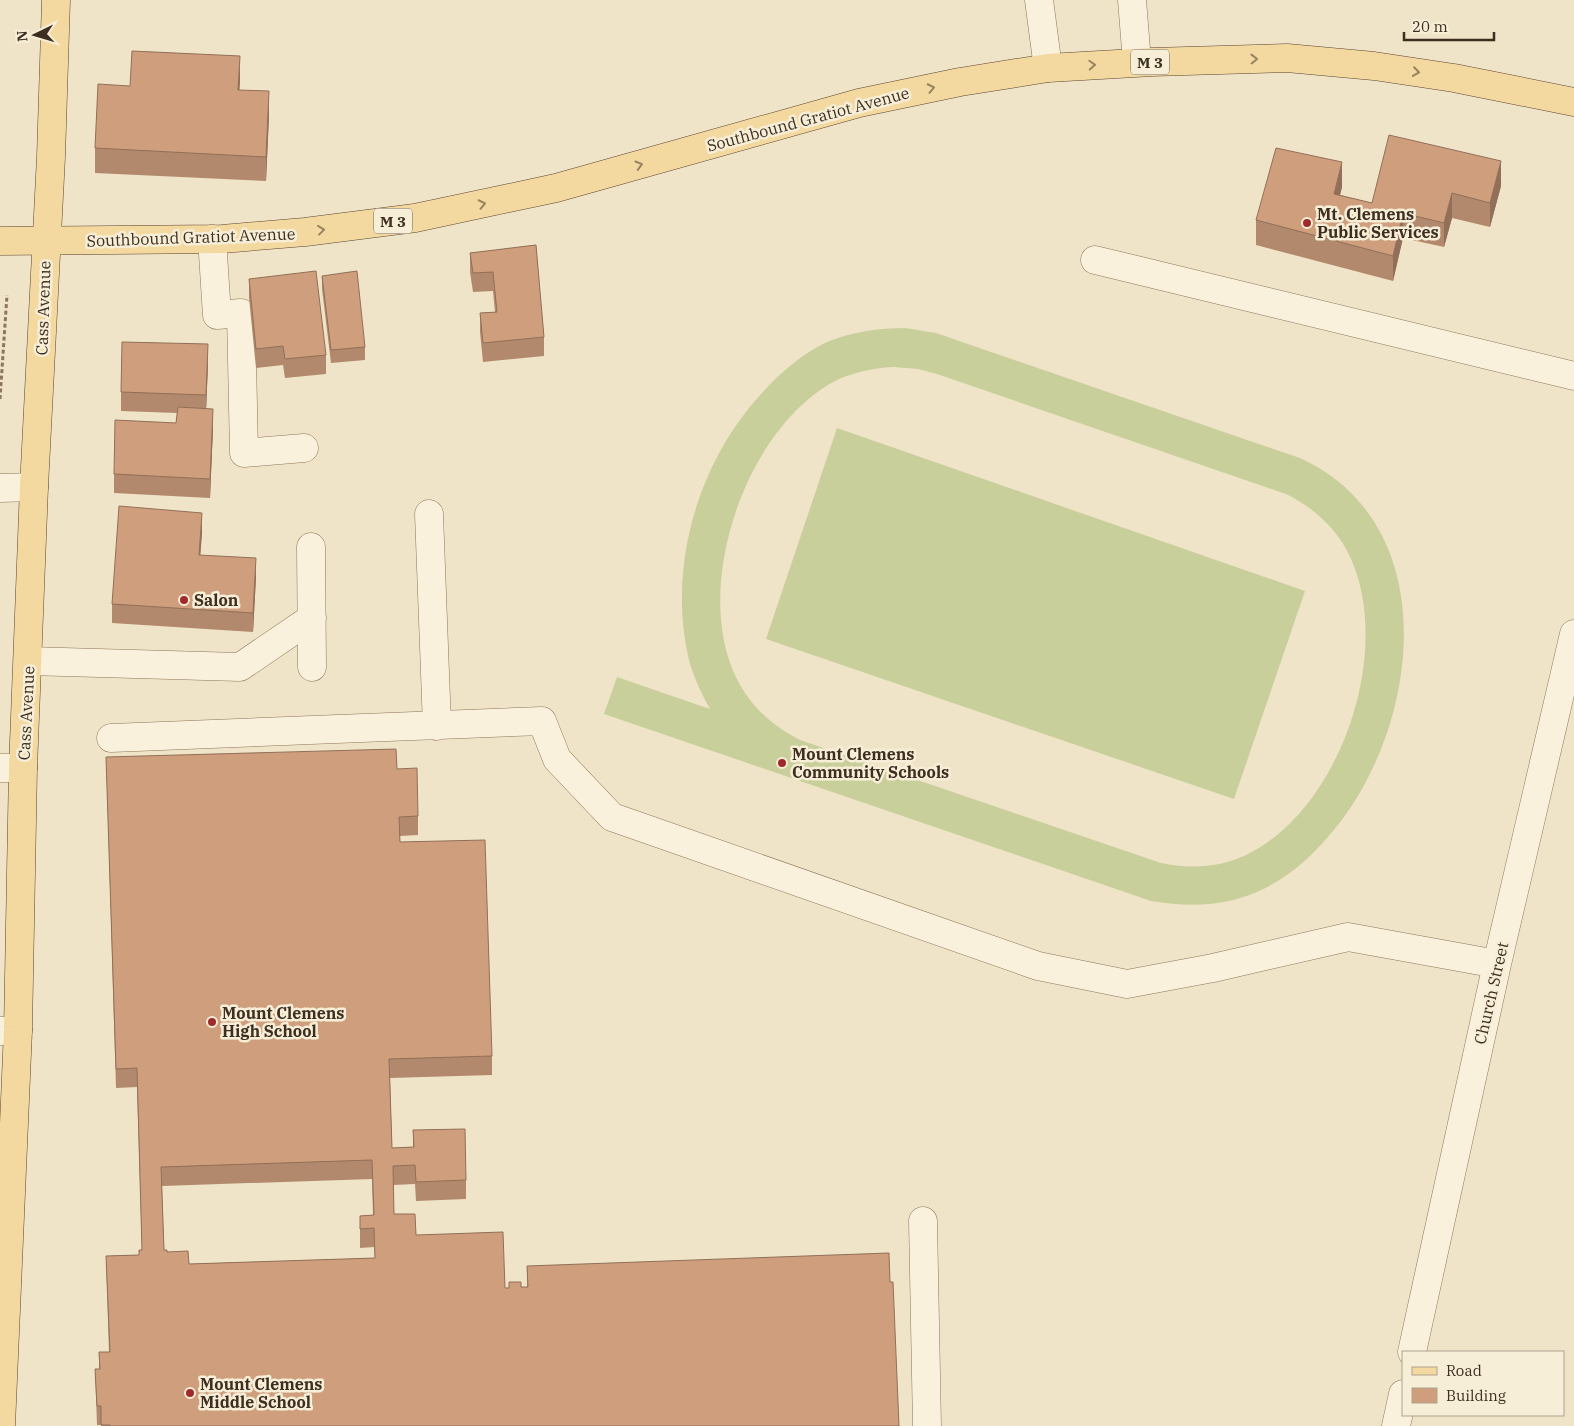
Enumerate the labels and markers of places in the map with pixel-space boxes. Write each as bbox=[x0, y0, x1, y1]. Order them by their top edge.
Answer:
place label: Mt. Clemens Public Services bbox=[1317, 204, 1439, 242]
marker: Mt. Clemens Public Services bbox=[1301, 217, 1313, 229]
place label: Salon bbox=[194, 590, 239, 610]
marker: Salon bbox=[178, 594, 190, 606]
place label: Mount Clemens Community Schools bbox=[792, 744, 949, 782]
marker: Mount Clemens Community Schools bbox=[776, 757, 788, 769]
place label: Mount Clemens High School bbox=[222, 1003, 345, 1041]
marker: Mount Clemens High School bbox=[206, 1016, 218, 1028]
place label: Mount Clemens Middle School bbox=[200, 1374, 323, 1412]
marker: Mount Clemens Middle School bbox=[184, 1387, 196, 1399]

